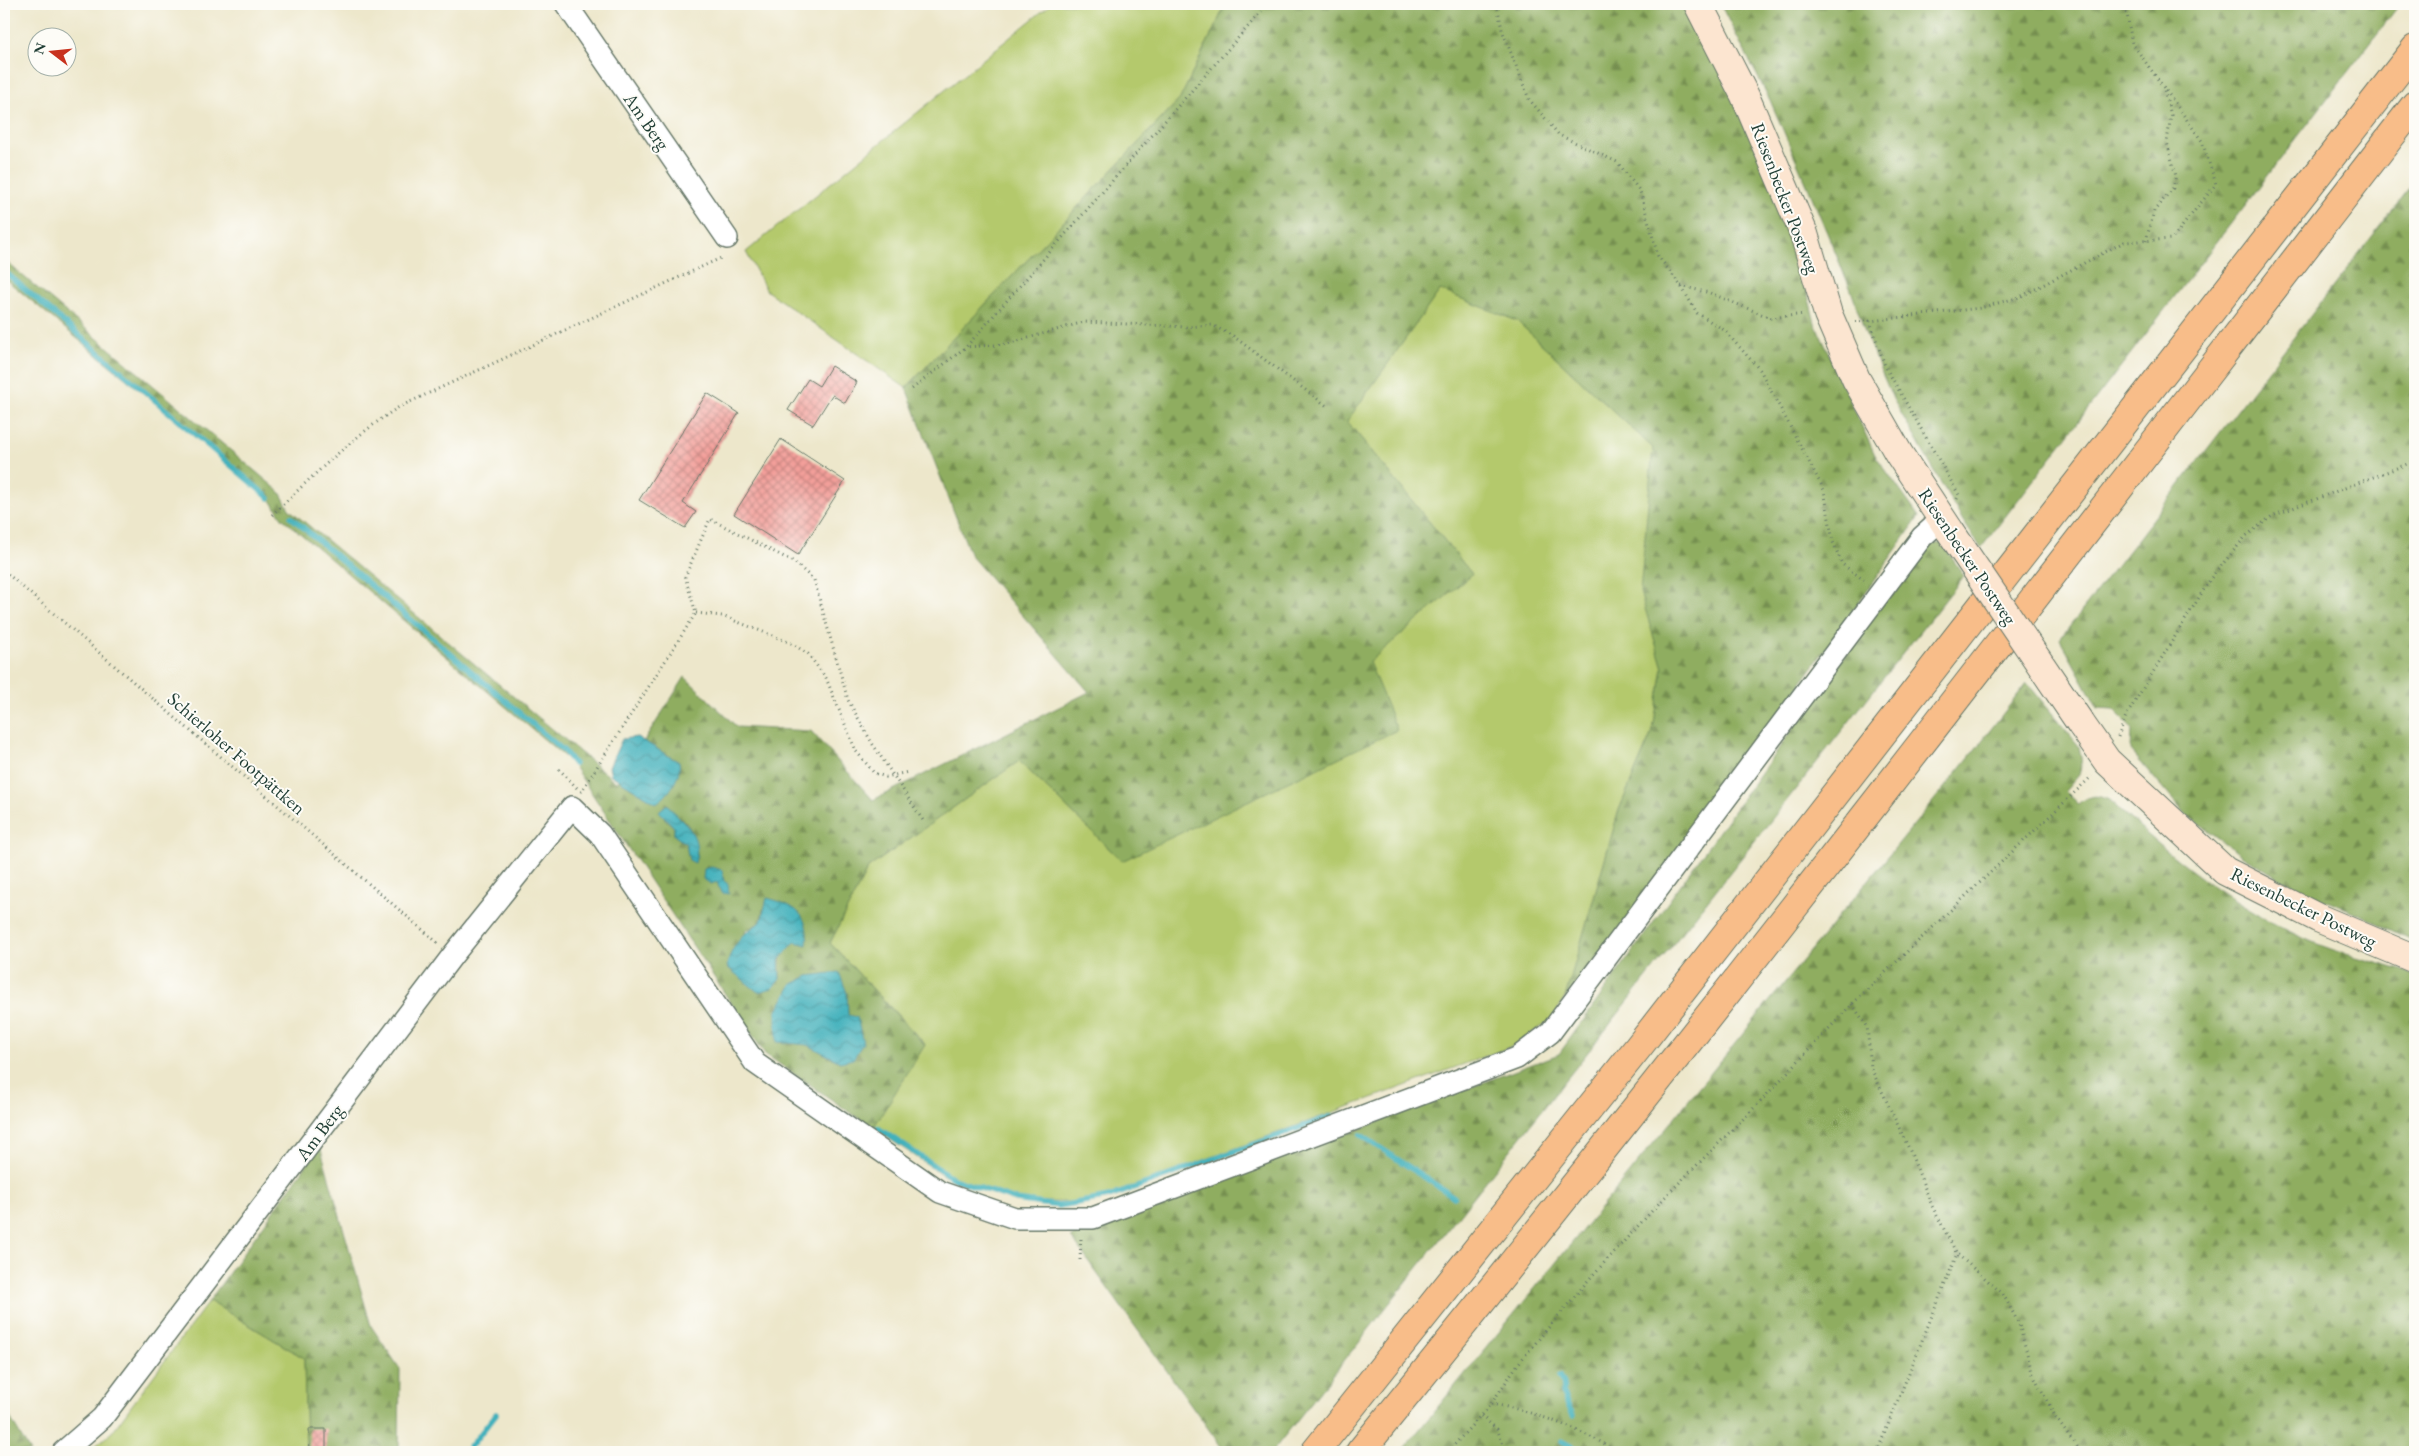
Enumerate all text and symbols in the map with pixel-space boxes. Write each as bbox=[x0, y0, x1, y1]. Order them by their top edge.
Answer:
north arrow bbox=[28, 28, 78, 78]
text: N bbox=[29, 40, 50, 56]
street label: Am Berg bbox=[617, 87, 676, 156]
street label: Riesenbecker Postweg bbox=[1745, 119, 1826, 278]
street label: Riesenbecker Postweg bbox=[1913, 483, 2023, 630]
street label: Schierloher Footpättken bbox=[162, 687, 311, 820]
street label: Riesenbecker Postweg bbox=[2227, 861, 2382, 954]
street label: Am Berg bbox=[289, 1098, 349, 1167]

